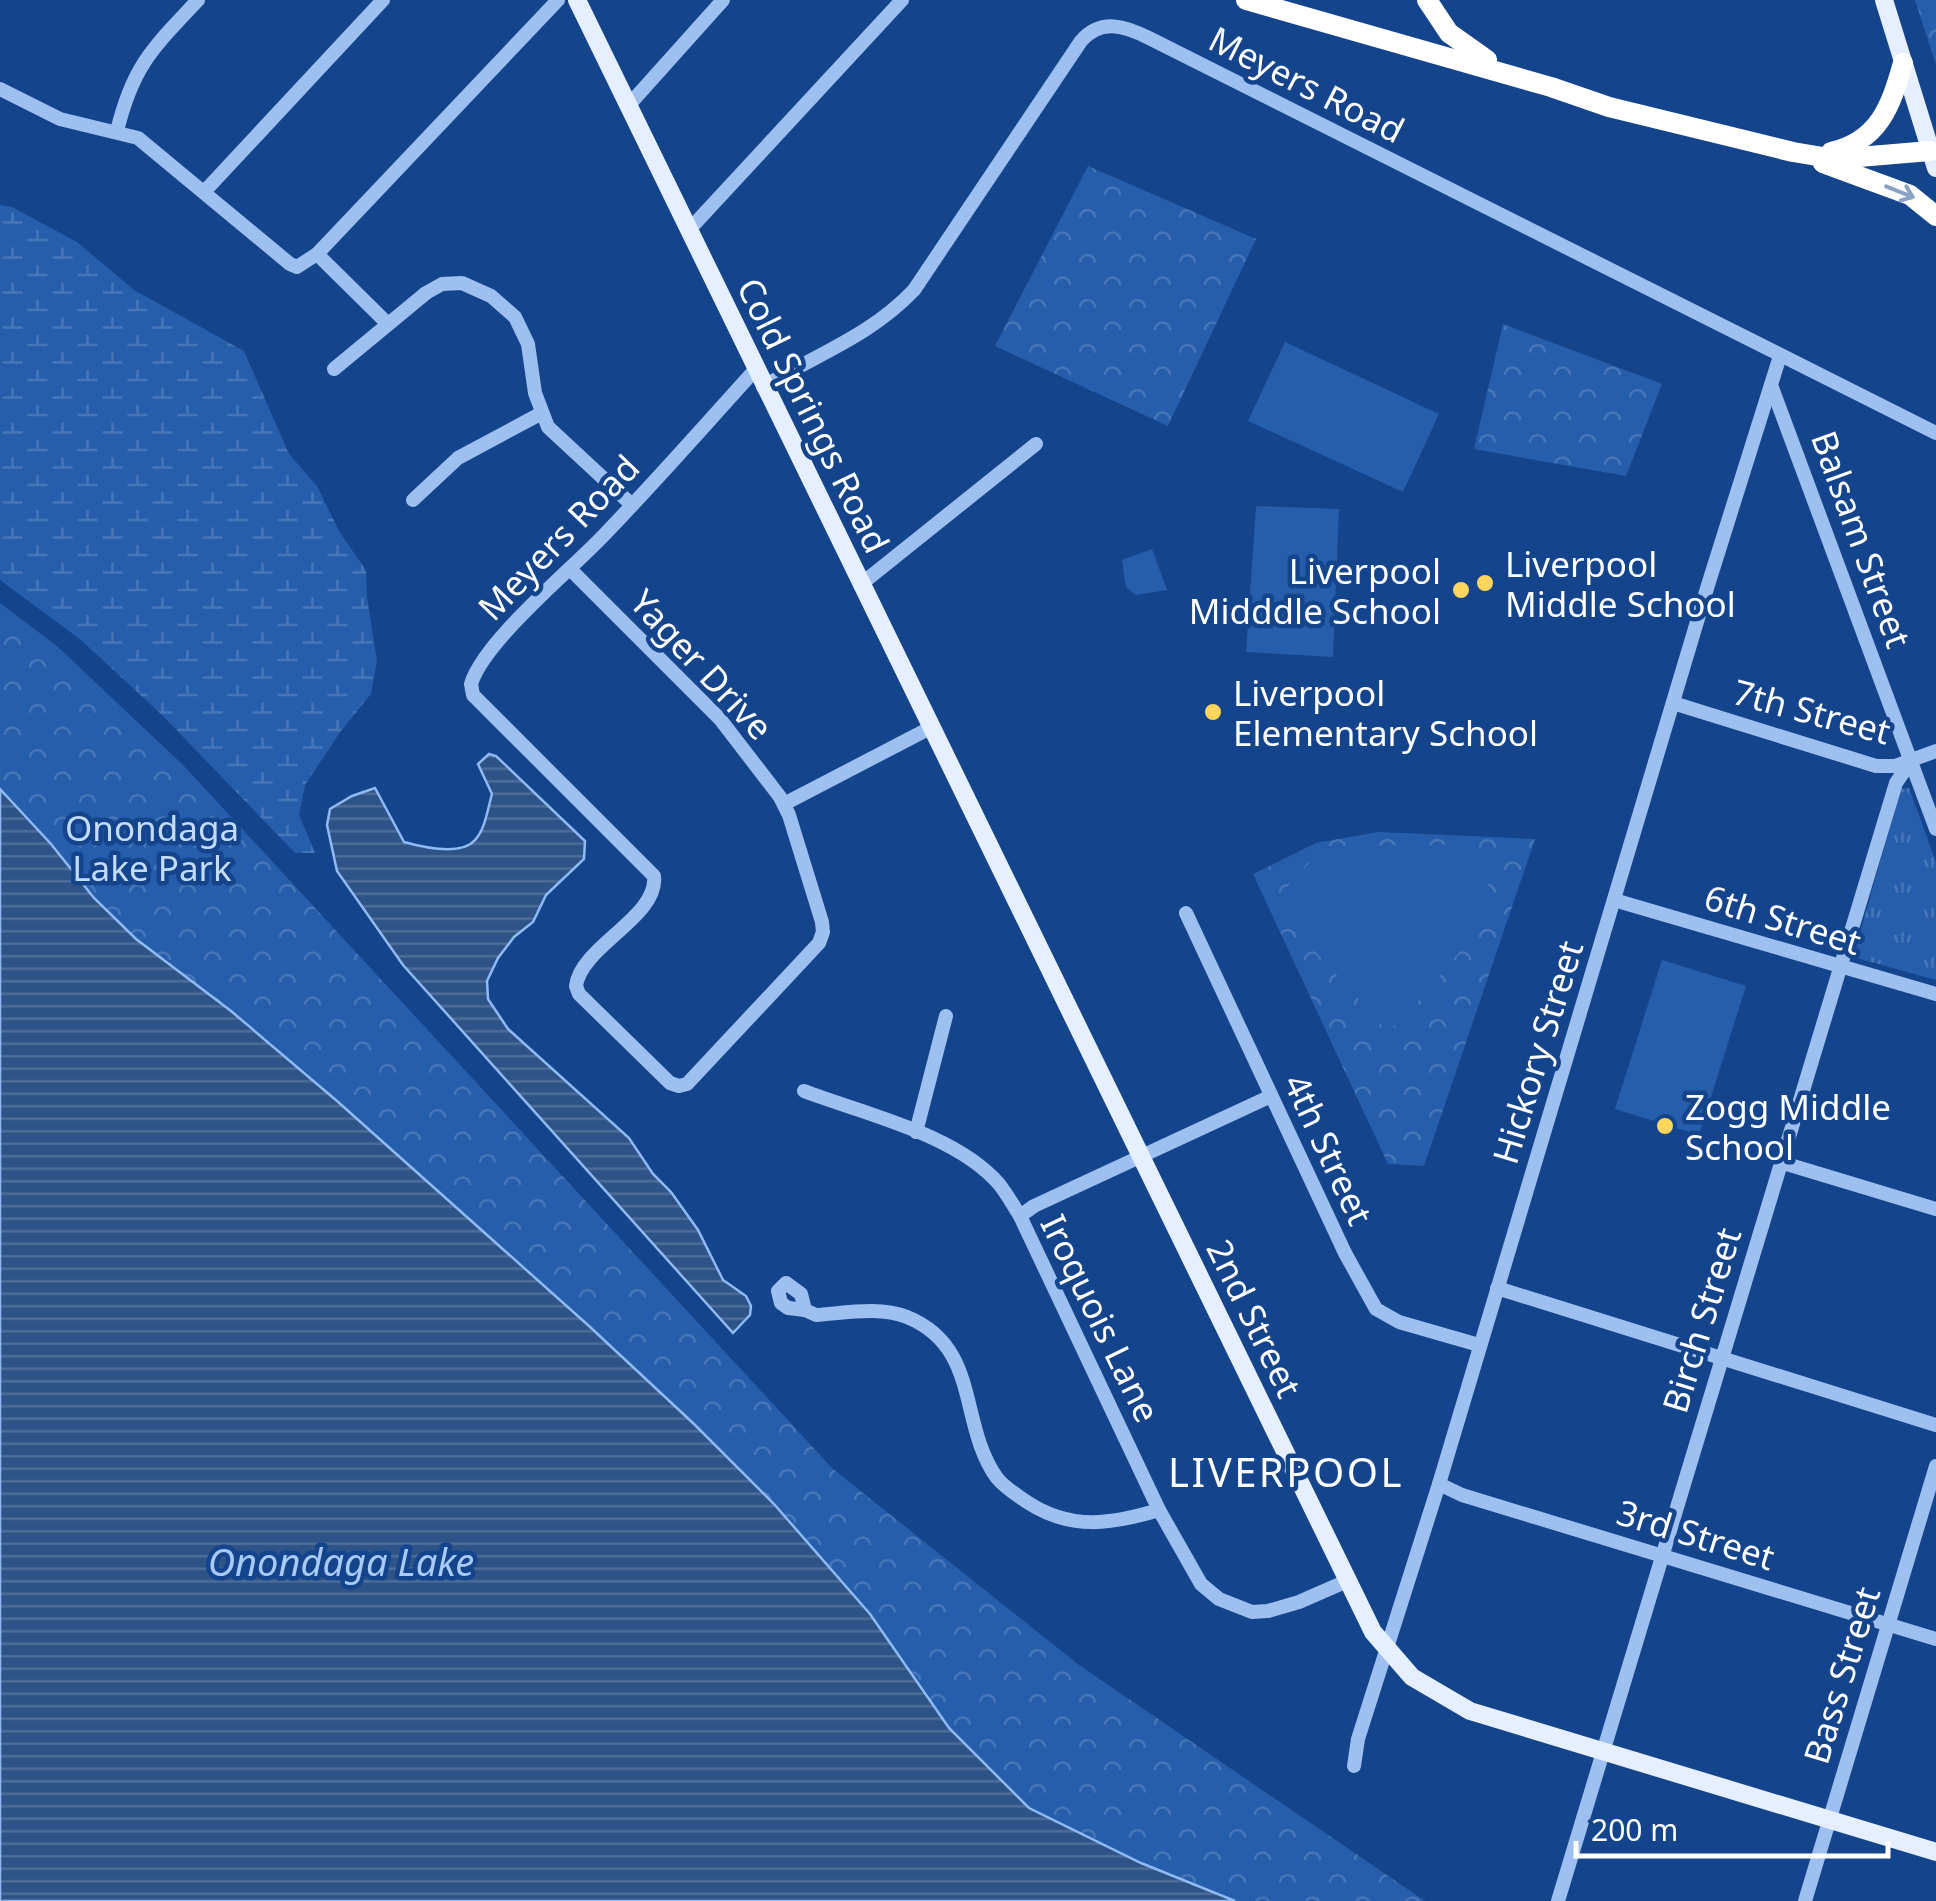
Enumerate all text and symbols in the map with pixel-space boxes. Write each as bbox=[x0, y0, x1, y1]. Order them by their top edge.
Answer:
street label: Meyers Road bbox=[1202, 15, 1412, 153]
one-way arrow bbox=[1884, 184, 1915, 202]
street label: Cold Springs Road bbox=[727, 270, 901, 560]
street label: Balsam Street bbox=[1801, 424, 1923, 654]
street label: Meyers Road bbox=[467, 444, 649, 630]
place label: Liverpool Middle School bbox=[1505, 540, 1736, 627]
place label: Liverpool Midddle School bbox=[1189, 547, 1441, 634]
marker: Liverpool Middle School bbox=[1474, 572, 1496, 594]
street label: Yager Drive bbox=[620, 579, 784, 749]
marker: Liverpool Midddle School bbox=[1450, 579, 1472, 601]
street label: 7th Street bbox=[1728, 667, 1896, 755]
place label: Liverpool Elementary School bbox=[1233, 669, 1538, 756]
marker: Liverpool Elementary School bbox=[1202, 701, 1224, 723]
park label: Onondaga Lake Park bbox=[65, 804, 239, 891]
street label: 6th Street bbox=[1699, 873, 1867, 965]
street label: Hickory Street bbox=[1481, 935, 1593, 1169]
street label: 4th Street bbox=[1274, 1066, 1384, 1232]
place label: Zogg Middle School bbox=[1685, 1083, 1891, 1170]
marker: Zogg Middle School bbox=[1654, 1115, 1676, 1137]
street label: Iroquois Lane bbox=[1030, 1206, 1172, 1430]
street label: Birch Street bbox=[1651, 1222, 1751, 1418]
street label: 2nd Street bbox=[1197, 1231, 1313, 1405]
district label: LIVERPOOL bbox=[1168, 1444, 1404, 1499]
street label: 3rd Street bbox=[1612, 1488, 1780, 1580]
water label: Onondaga Lake bbox=[208, 1535, 474, 1587]
street label: Bass Street bbox=[1792, 1581, 1890, 1769]
scale bar bbox=[1576, 1796, 1888, 1858]
text: 200 m bbox=[1591, 1809, 1678, 1850]

